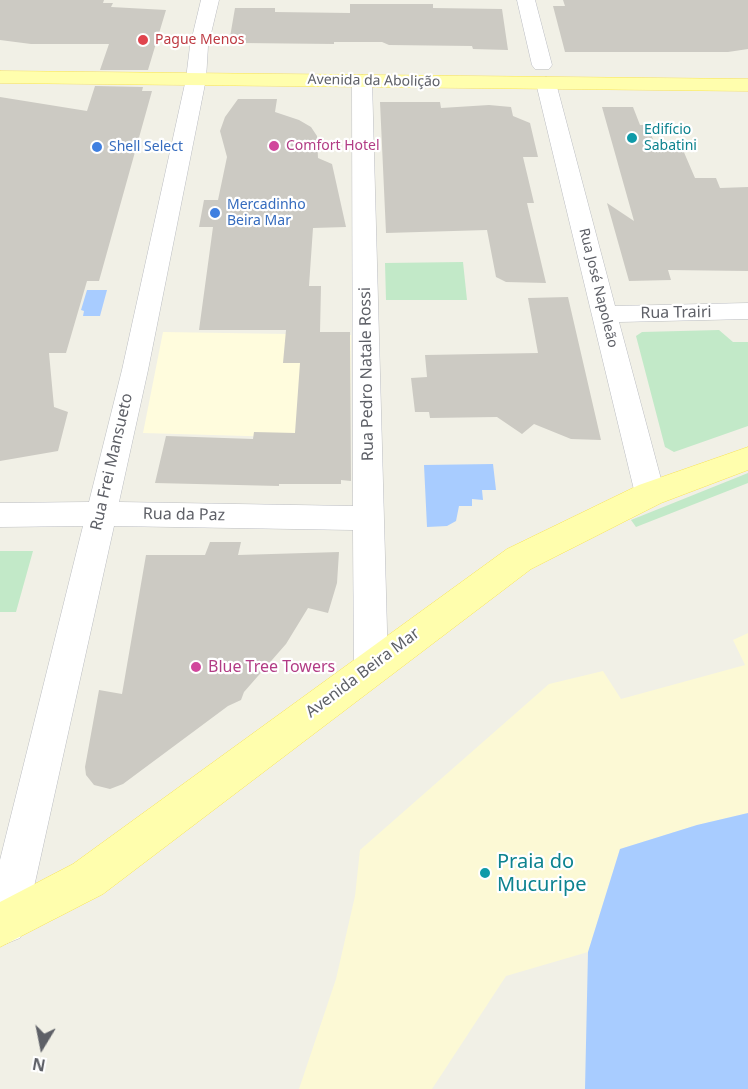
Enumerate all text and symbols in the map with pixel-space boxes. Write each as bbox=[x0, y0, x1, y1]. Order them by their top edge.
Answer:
place label: Pague Menos bbox=[155, 32, 245, 48]
marker: Pague Menos bbox=[136, 33, 150, 47]
street label: Avenida da Abolição bbox=[308, 71, 440, 91]
place label: Edifício Sabatini bbox=[644, 122, 697, 154]
marker: Edifício Sabatini bbox=[625, 131, 639, 145]
place label: Comfort Hotel bbox=[286, 138, 380, 154]
place label: Shell Select bbox=[109, 139, 183, 155]
marker: Comfort Hotel bbox=[267, 139, 281, 153]
marker: Shell Select bbox=[90, 140, 104, 154]
place label: Mercadinho Beira Mar bbox=[227, 197, 306, 230]
marker: Mercadinho Beira Mar bbox=[208, 206, 222, 220]
street label: Rua José Napoleão bbox=[575, 226, 621, 350]
street label: Rua Pedro Natale Rossi bbox=[356, 287, 378, 461]
street label: Rua Trairi bbox=[640, 303, 712, 323]
street label: Rua Frei Mansueto bbox=[87, 391, 137, 533]
street label: Rua da Paz bbox=[143, 505, 225, 525]
street label: Avenida Beira Mar bbox=[302, 624, 424, 722]
place label: Blue Tree Towers bbox=[208, 657, 335, 677]
marker: Blue Tree Towers bbox=[189, 660, 203, 674]
place label: Praia do Mucuripe bbox=[497, 850, 586, 897]
marker: Praia do Mucuripe bbox=[478, 866, 492, 880]
north arrow bbox=[12, 1017, 72, 1077]
text: N bbox=[31, 1053, 47, 1077]

